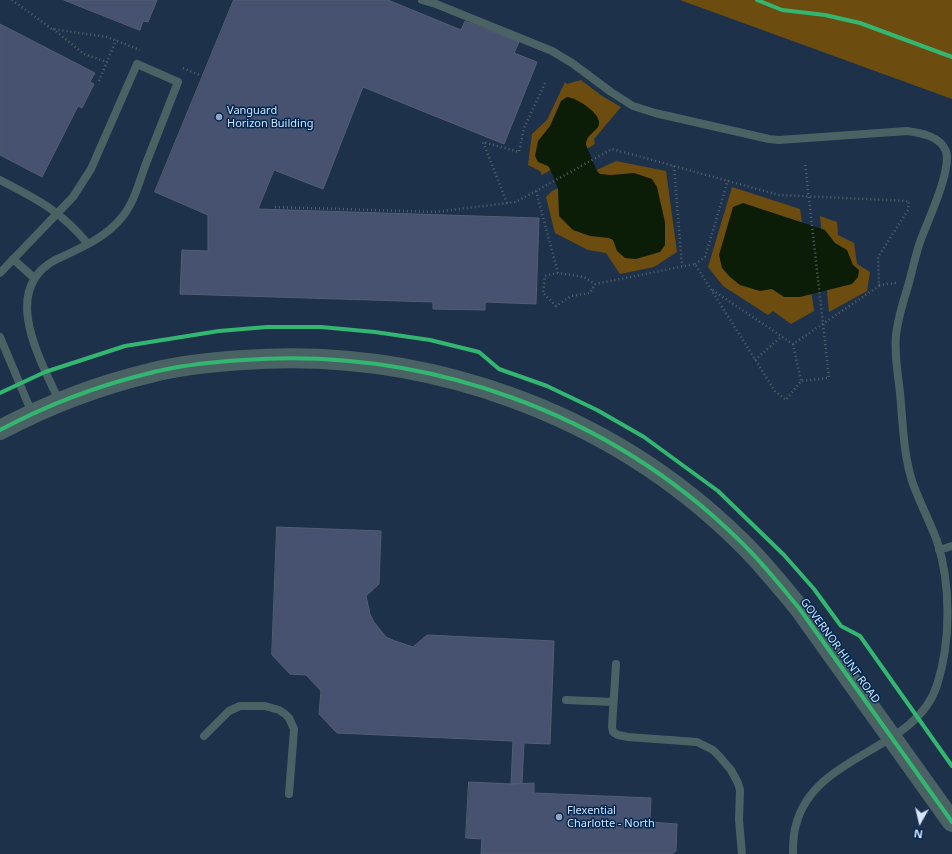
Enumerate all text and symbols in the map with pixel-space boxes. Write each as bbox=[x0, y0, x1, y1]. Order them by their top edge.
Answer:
place label: Vanguard Horizon Building bbox=[227, 104, 313, 130]
marker: Vanguard Horizon Building bbox=[214, 112, 224, 122]
street label: GOVERNOR HUNT ROAD bbox=[797, 596, 883, 706]
north arrow bbox=[900, 802, 940, 842]
place label: Flexential Charlotte - North bbox=[567, 804, 655, 830]
marker: Flexential Charlotte - North bbox=[554, 812, 564, 822]
text: N bbox=[913, 826, 924, 842]

